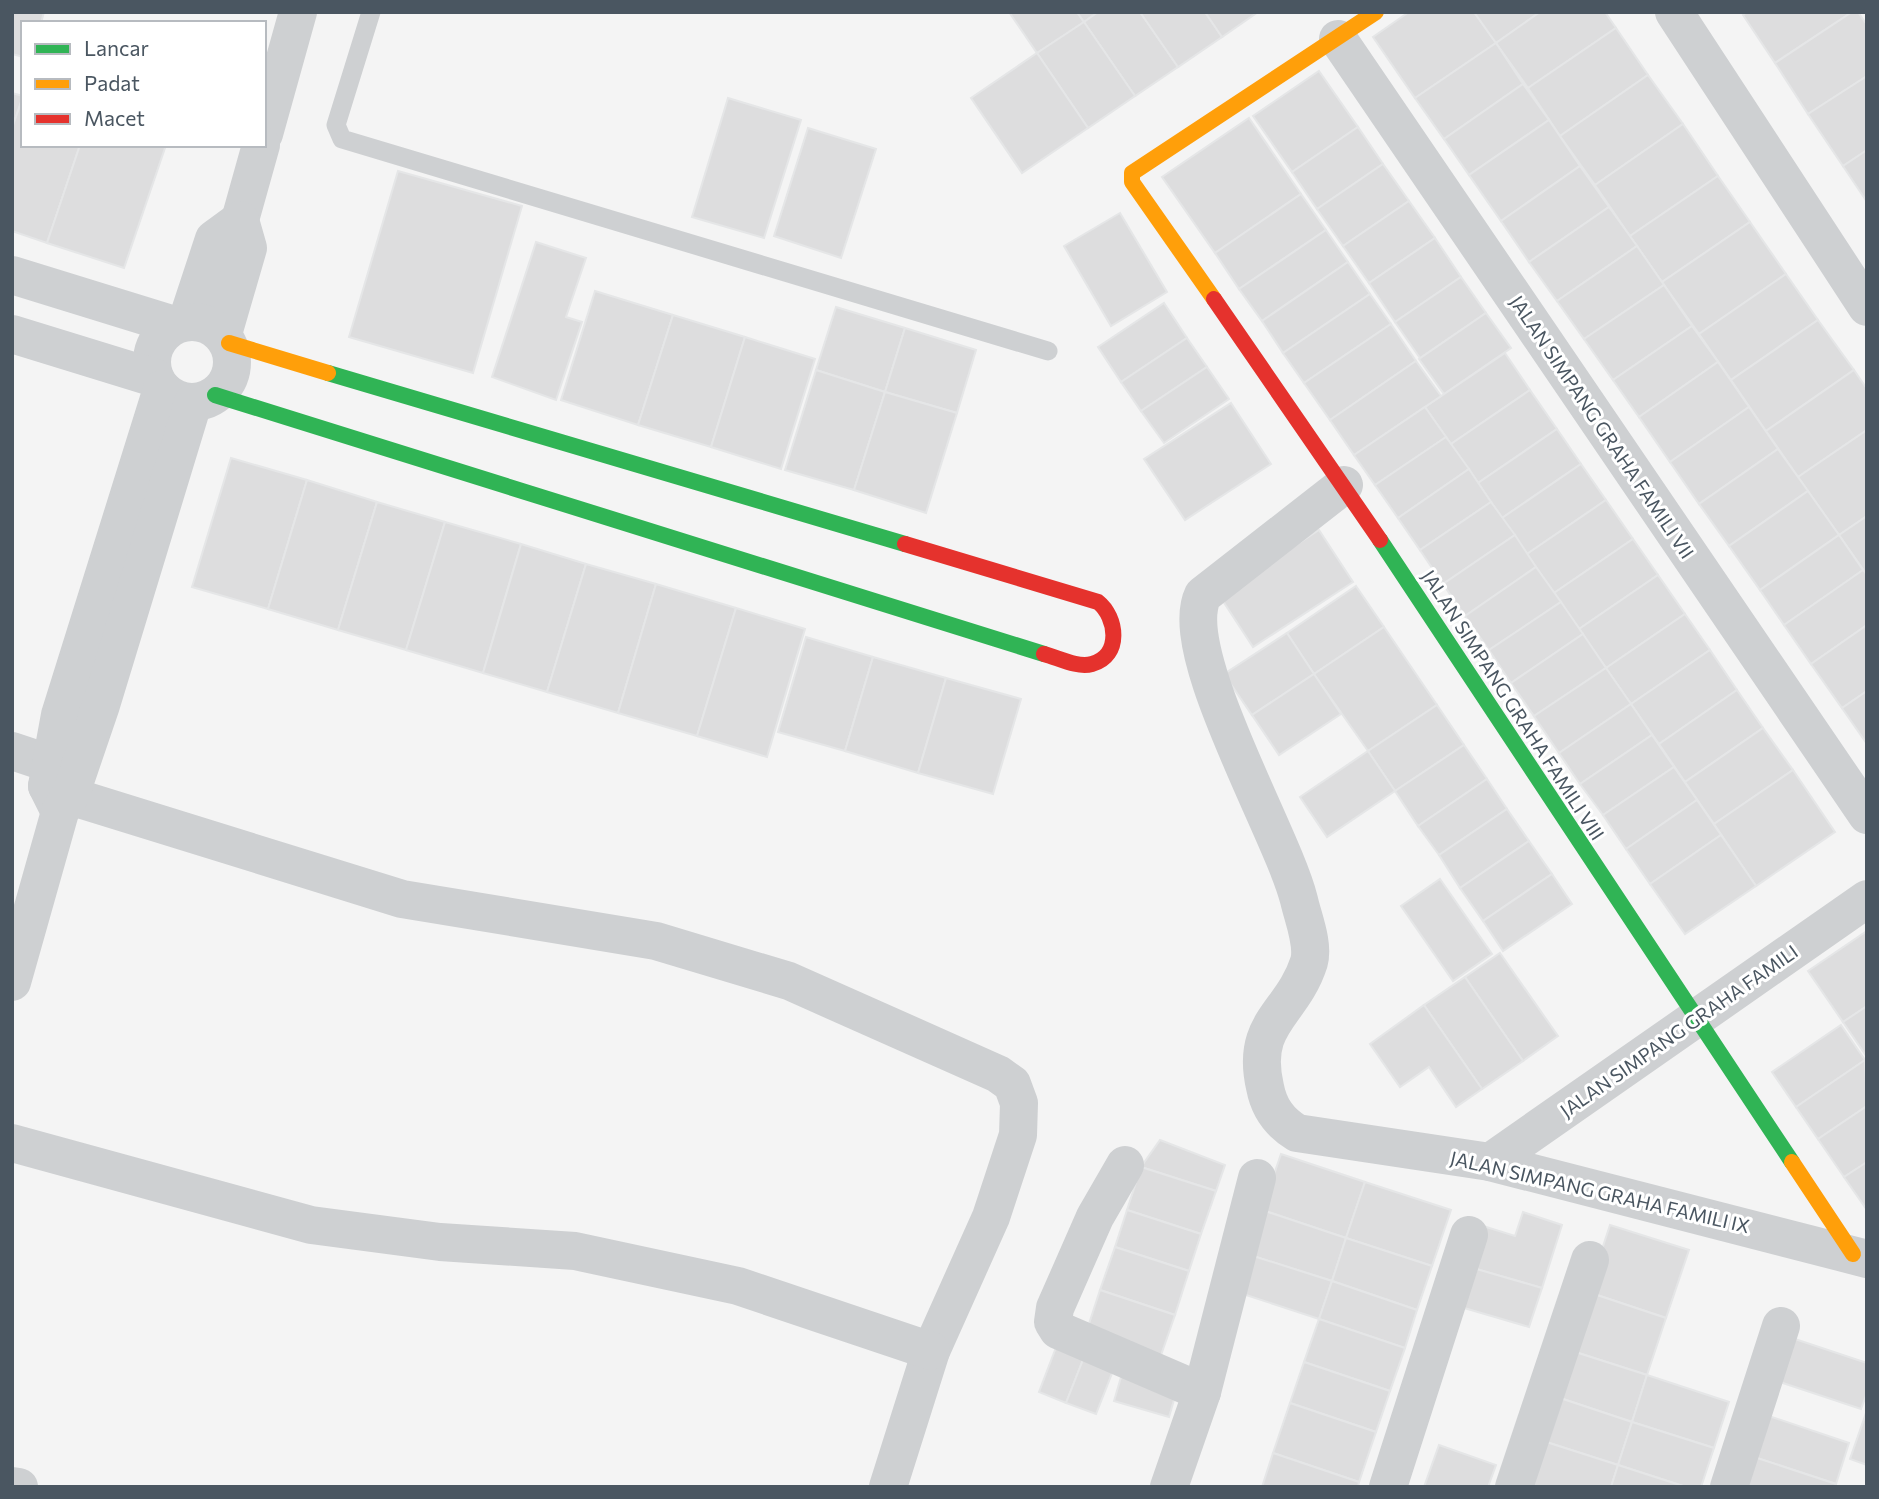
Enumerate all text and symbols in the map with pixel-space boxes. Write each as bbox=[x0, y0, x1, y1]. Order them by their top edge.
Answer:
legend bbox=[21, 21, 266, 147]
text: Lancar bbox=[84, 35, 149, 60]
text: Padat bbox=[84, 70, 140, 95]
text: Macet bbox=[84, 105, 145, 130]
street label: JALAN SIMPANG GRAHA FAMILI VII bbox=[1506, 291, 1699, 563]
street label: JALAN SIMPANG GRAHA FAMILI VIII bbox=[1417, 565, 1610, 844]
street label: JALAN SIMPANG GRAHA FAMILI bbox=[1555, 939, 1802, 1122]
street label: JALAN SIMPANG GRAHA FAMILI IX bbox=[1448, 1146, 1752, 1237]

